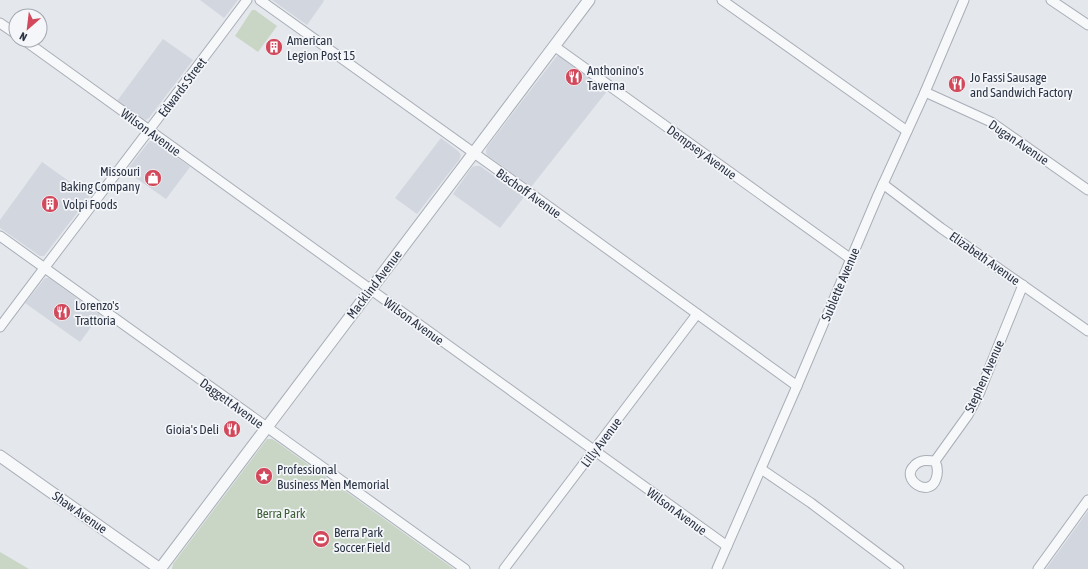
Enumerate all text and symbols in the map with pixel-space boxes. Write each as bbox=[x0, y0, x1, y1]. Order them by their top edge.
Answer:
north arrow bbox=[8, 8, 48, 48]
text: N bbox=[18, 30, 29, 44]
place label: American Legion Post 15 bbox=[287, 33, 355, 63]
building icon: American Legion Post 15 bbox=[264, 37, 284, 57]
street label: Edwards Street bbox=[155, 55, 210, 120]
place label: Anthonino's Taverna bbox=[587, 63, 644, 93]
restaurant icon: Anthonino's Taverna bbox=[564, 67, 584, 87]
place label: Jo Fassi Sausage and Sandwich Factory bbox=[970, 70, 1073, 100]
restaurant icon: Jo Fassi Sausage and Sandwich Factory bbox=[947, 74, 967, 94]
street label: Wilson Avenue bbox=[118, 106, 184, 159]
street label: Dugan Avenue bbox=[986, 117, 1052, 168]
street label: Dempsey Avenue bbox=[664, 122, 739, 183]
place label: Missouri Baking Company bbox=[61, 164, 141, 194]
street label: Bischoff Avenue bbox=[493, 166, 564, 221]
shop icon: Missouri Baking Company bbox=[143, 168, 163, 188]
building icon: Volpi Foods bbox=[40, 194, 60, 214]
place label: Volpi Foods bbox=[63, 197, 118, 212]
street label: Elizabeth Avenue bbox=[947, 229, 1023, 288]
street label: Sublette Avenue bbox=[818, 245, 863, 323]
street label: Macklind Avenue bbox=[344, 247, 405, 322]
street label: Wilson Avenue bbox=[381, 295, 447, 348]
place label: Lorenzo's Trattoria bbox=[75, 298, 119, 328]
restaurant icon: Lorenzo's Trattoria bbox=[52, 302, 72, 322]
street label: Stephen Avenue bbox=[962, 338, 1007, 415]
street label: Daggett Avenue bbox=[197, 375, 267, 432]
street label: Lilly Avenue bbox=[578, 415, 625, 470]
restaurant icon: Gioia's Deli bbox=[222, 419, 242, 439]
place label: Gioia's Deli bbox=[166, 422, 219, 437]
place label: Professional Business Men Memorial bbox=[277, 462, 390, 492]
place icon: Professional Business Men Memorial bbox=[254, 466, 274, 486]
street label: Wilson Avenue bbox=[644, 485, 710, 538]
street label: Shaw Avenue bbox=[49, 488, 110, 537]
park label: Berra Park bbox=[256, 506, 306, 521]
place label: Berra Park Soccer Field bbox=[334, 525, 390, 555]
sports icon: Berra Park Soccer Field bbox=[311, 529, 331, 549]

